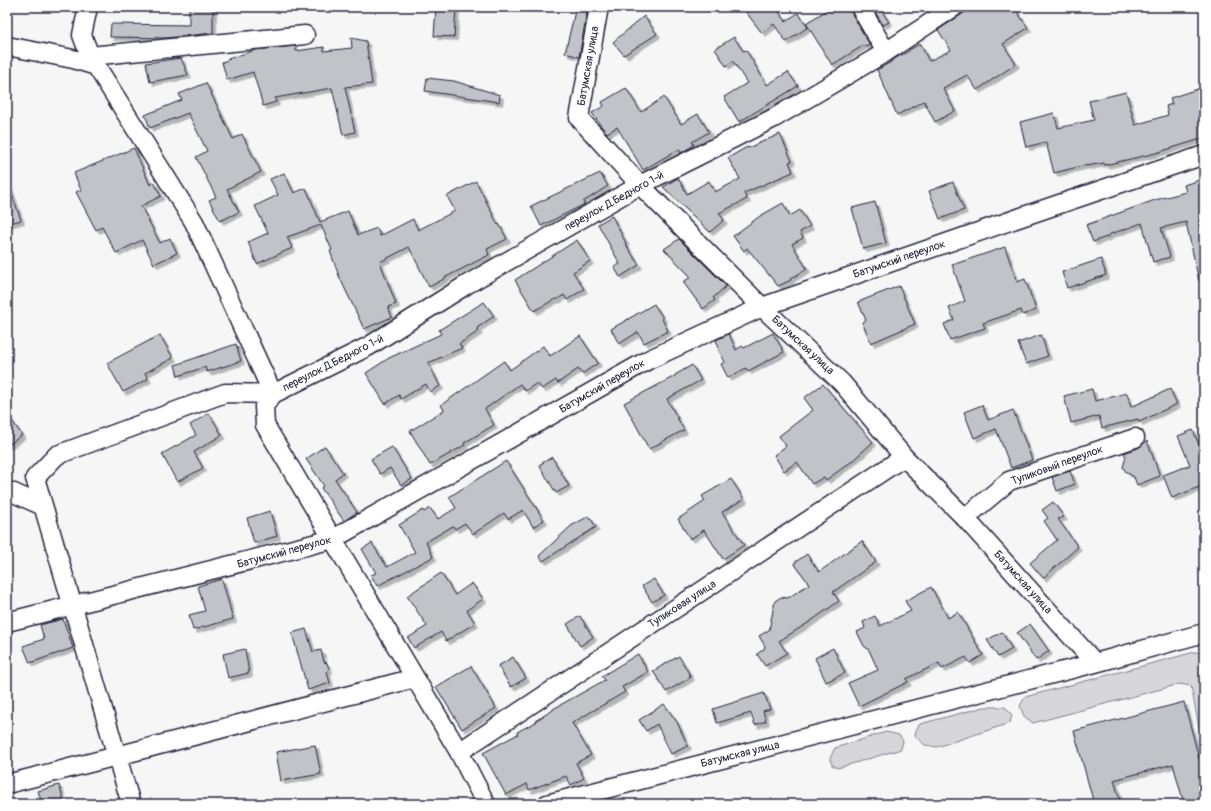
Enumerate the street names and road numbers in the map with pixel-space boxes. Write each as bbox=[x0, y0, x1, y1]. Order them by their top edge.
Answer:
street label: Батумская улица bbox=[575, 25, 601, 107]
street label: переулок Д.Бедного 1-й bbox=[562, 168, 666, 234]
street label: Батумский переулок bbox=[851, 237, 947, 281]
street label: Батумская улица bbox=[769, 313, 837, 377]
street label: переулок Д.Бедного 1-й bbox=[280, 332, 386, 394]
street label: Батумский переулок bbox=[557, 356, 647, 416]
street label: Тупиковый переулок bbox=[1009, 442, 1105, 488]
street label: Батумский переулок bbox=[236, 533, 333, 571]
street label: Батумская улица bbox=[991, 548, 1055, 616]
street label: Тупиковая улица bbox=[646, 577, 718, 631]
street label: Батумская улица bbox=[699, 738, 781, 770]

